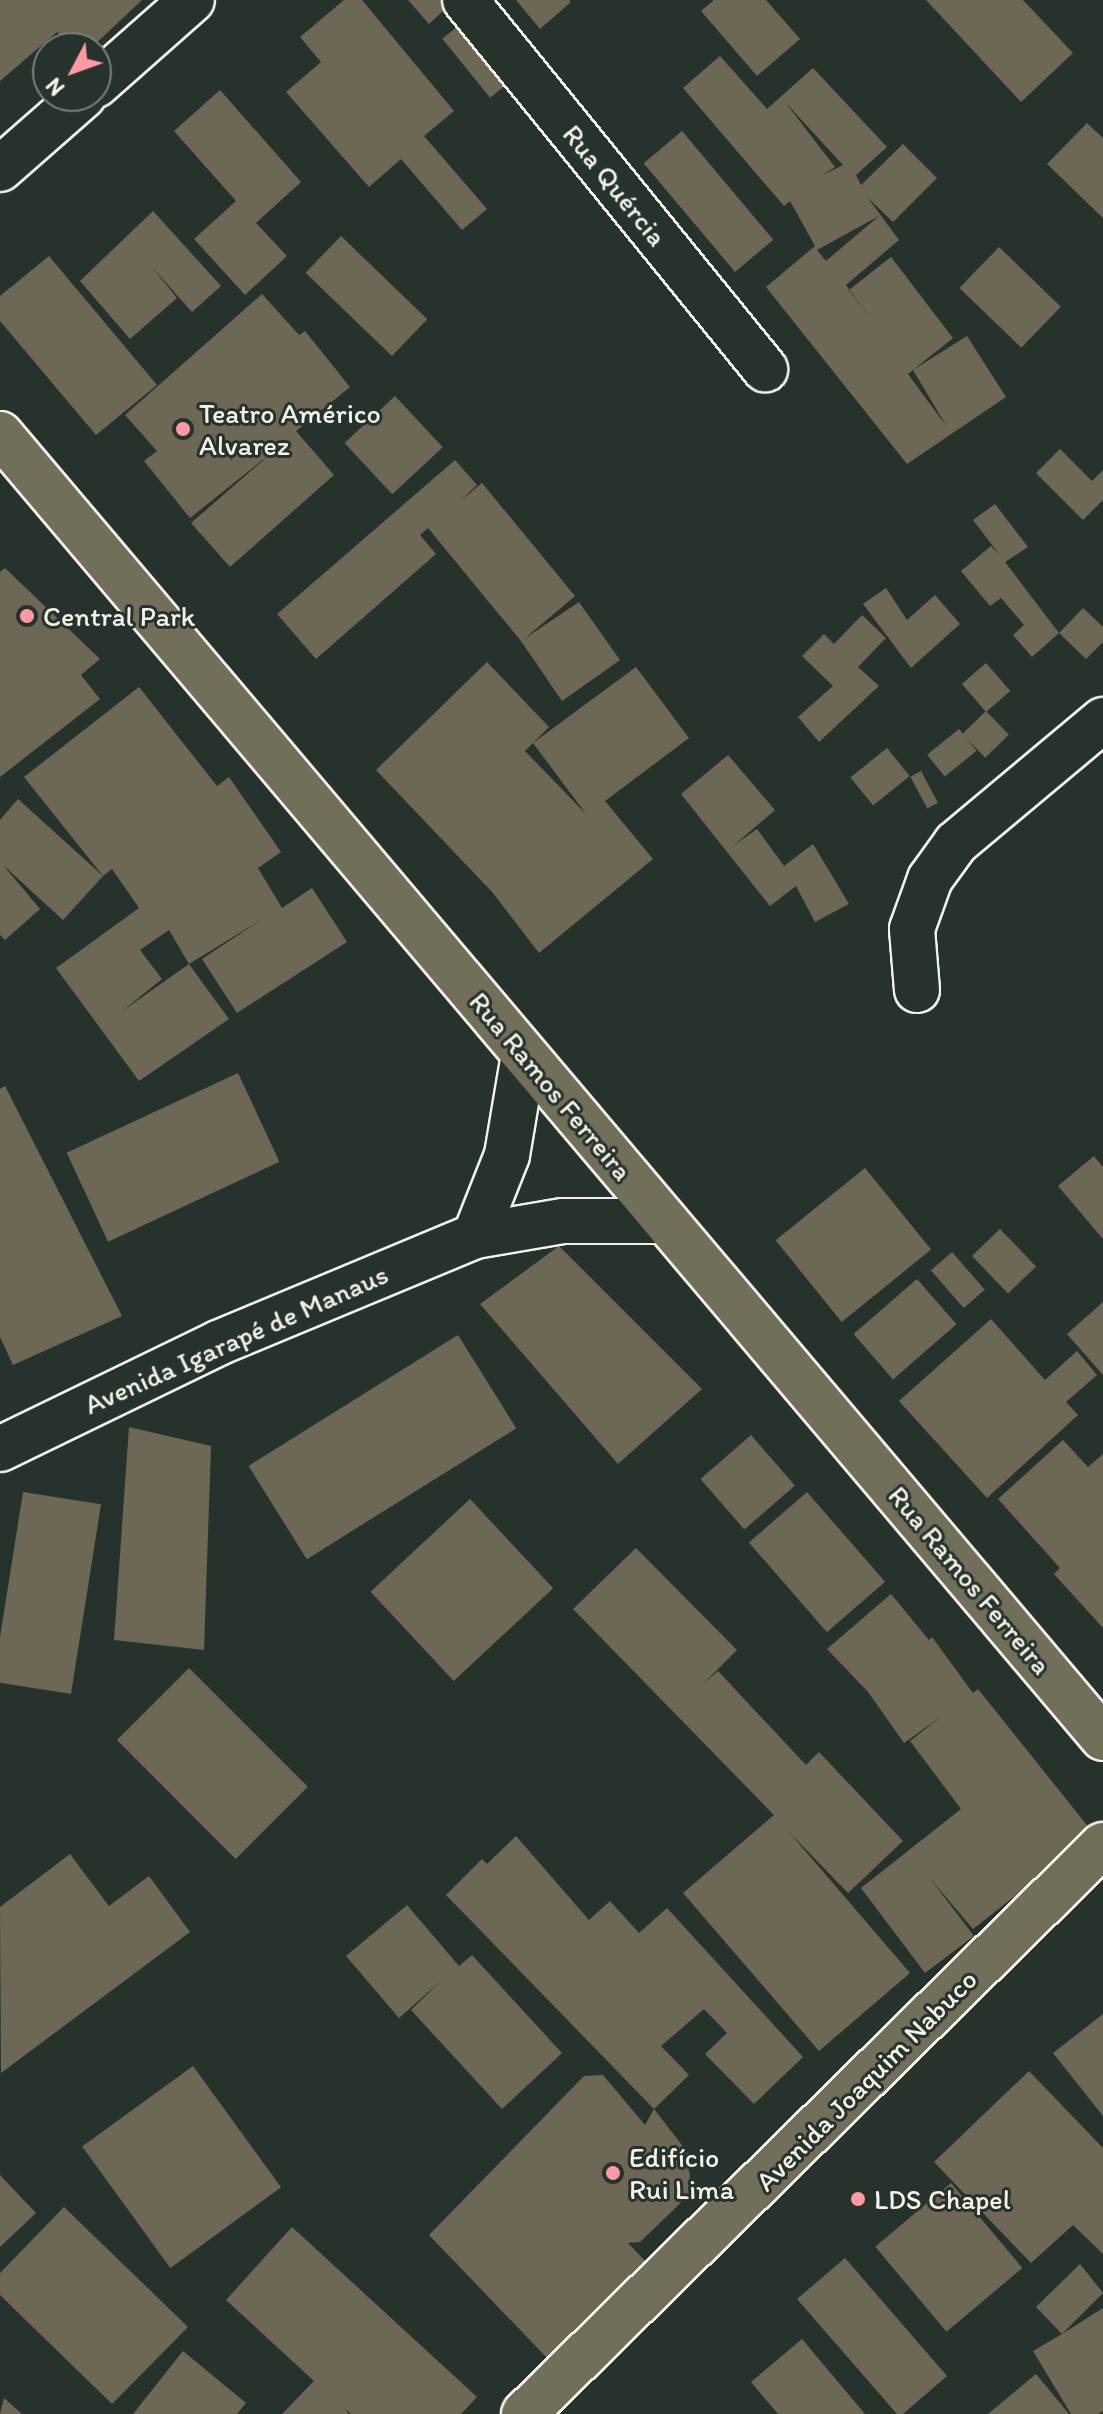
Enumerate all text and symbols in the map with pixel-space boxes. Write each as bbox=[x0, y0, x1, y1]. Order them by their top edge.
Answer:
north arrow bbox=[32, 32, 112, 112]
text: N bbox=[40, 72, 70, 101]
street label: Rua Quércia bbox=[556, 117, 674, 253]
place label: Teatro Américo Alvarez bbox=[199, 396, 381, 462]
marker: Teatro Américo Alvarez bbox=[174, 420, 192, 438]
place label: Central Park bbox=[43, 599, 195, 633]
marker: Central Park bbox=[18, 607, 36, 625]
street label: Rua Ramos Ferreira bbox=[463, 985, 639, 1187]
street label: Avenida Igarapé de Manaus bbox=[79, 1257, 393, 1421]
street label: Rua Ramos Ferreira bbox=[882, 1479, 1058, 1681]
street label: Avenida Joaquim Nabuco bbox=[748, 1962, 984, 2198]
place label: Edifício Rui Lima bbox=[629, 2140, 733, 2206]
marker: Edifício Rui Lima bbox=[604, 2164, 622, 2182]
place label: LDS Chapel bbox=[874, 2182, 1011, 2216]
marker: LDS Chapel bbox=[849, 2190, 867, 2208]

